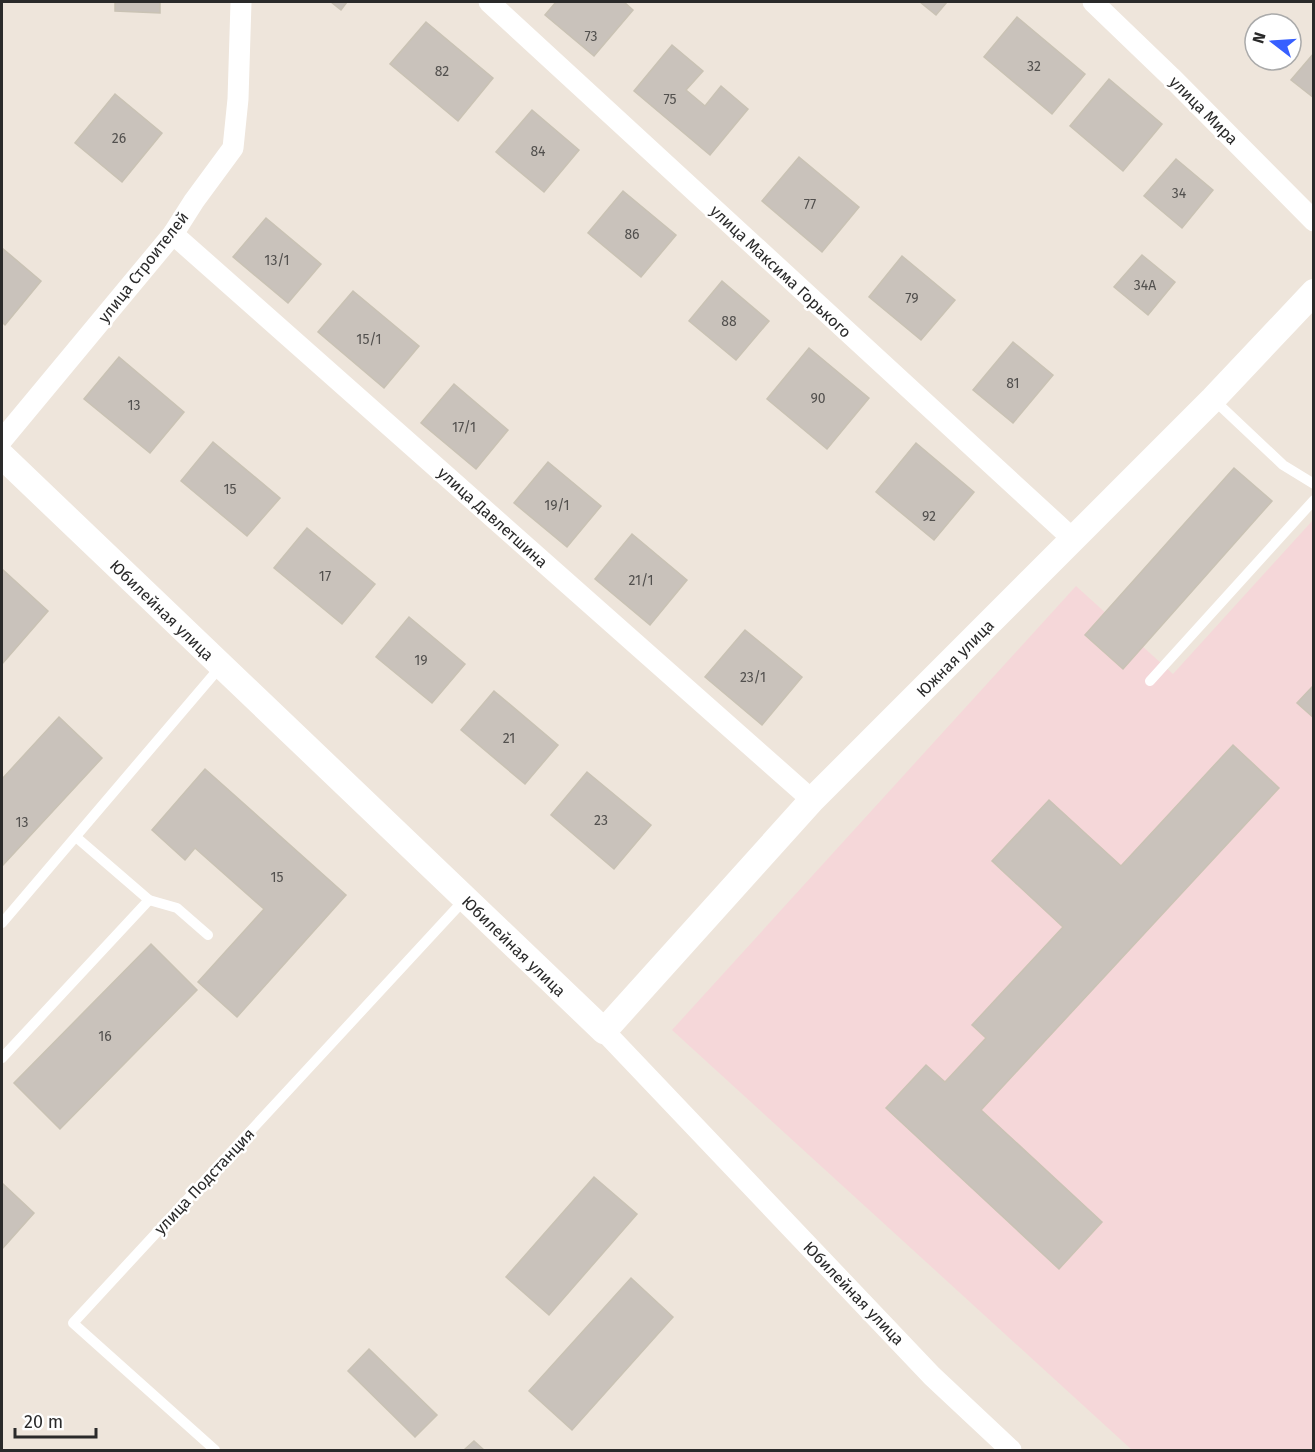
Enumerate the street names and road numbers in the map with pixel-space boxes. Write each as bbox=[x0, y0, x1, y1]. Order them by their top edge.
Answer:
street label: улица Мира bbox=[1165, 72, 1242, 149]
street label: улица Максима Горького bbox=[706, 201, 855, 342]
street label: улица Строителей bbox=[94, 208, 193, 327]
street label: улица Давлетшина bbox=[434, 463, 552, 572]
street label: Юбилейная улица bbox=[106, 556, 217, 665]
street label: Южная улица bbox=[913, 616, 998, 701]
street label: Юбилейная улица bbox=[458, 892, 569, 1001]
street label: улица Подстанция bbox=[150, 1124, 258, 1238]
street label: Юбилейная улица bbox=[799, 1238, 908, 1349]

